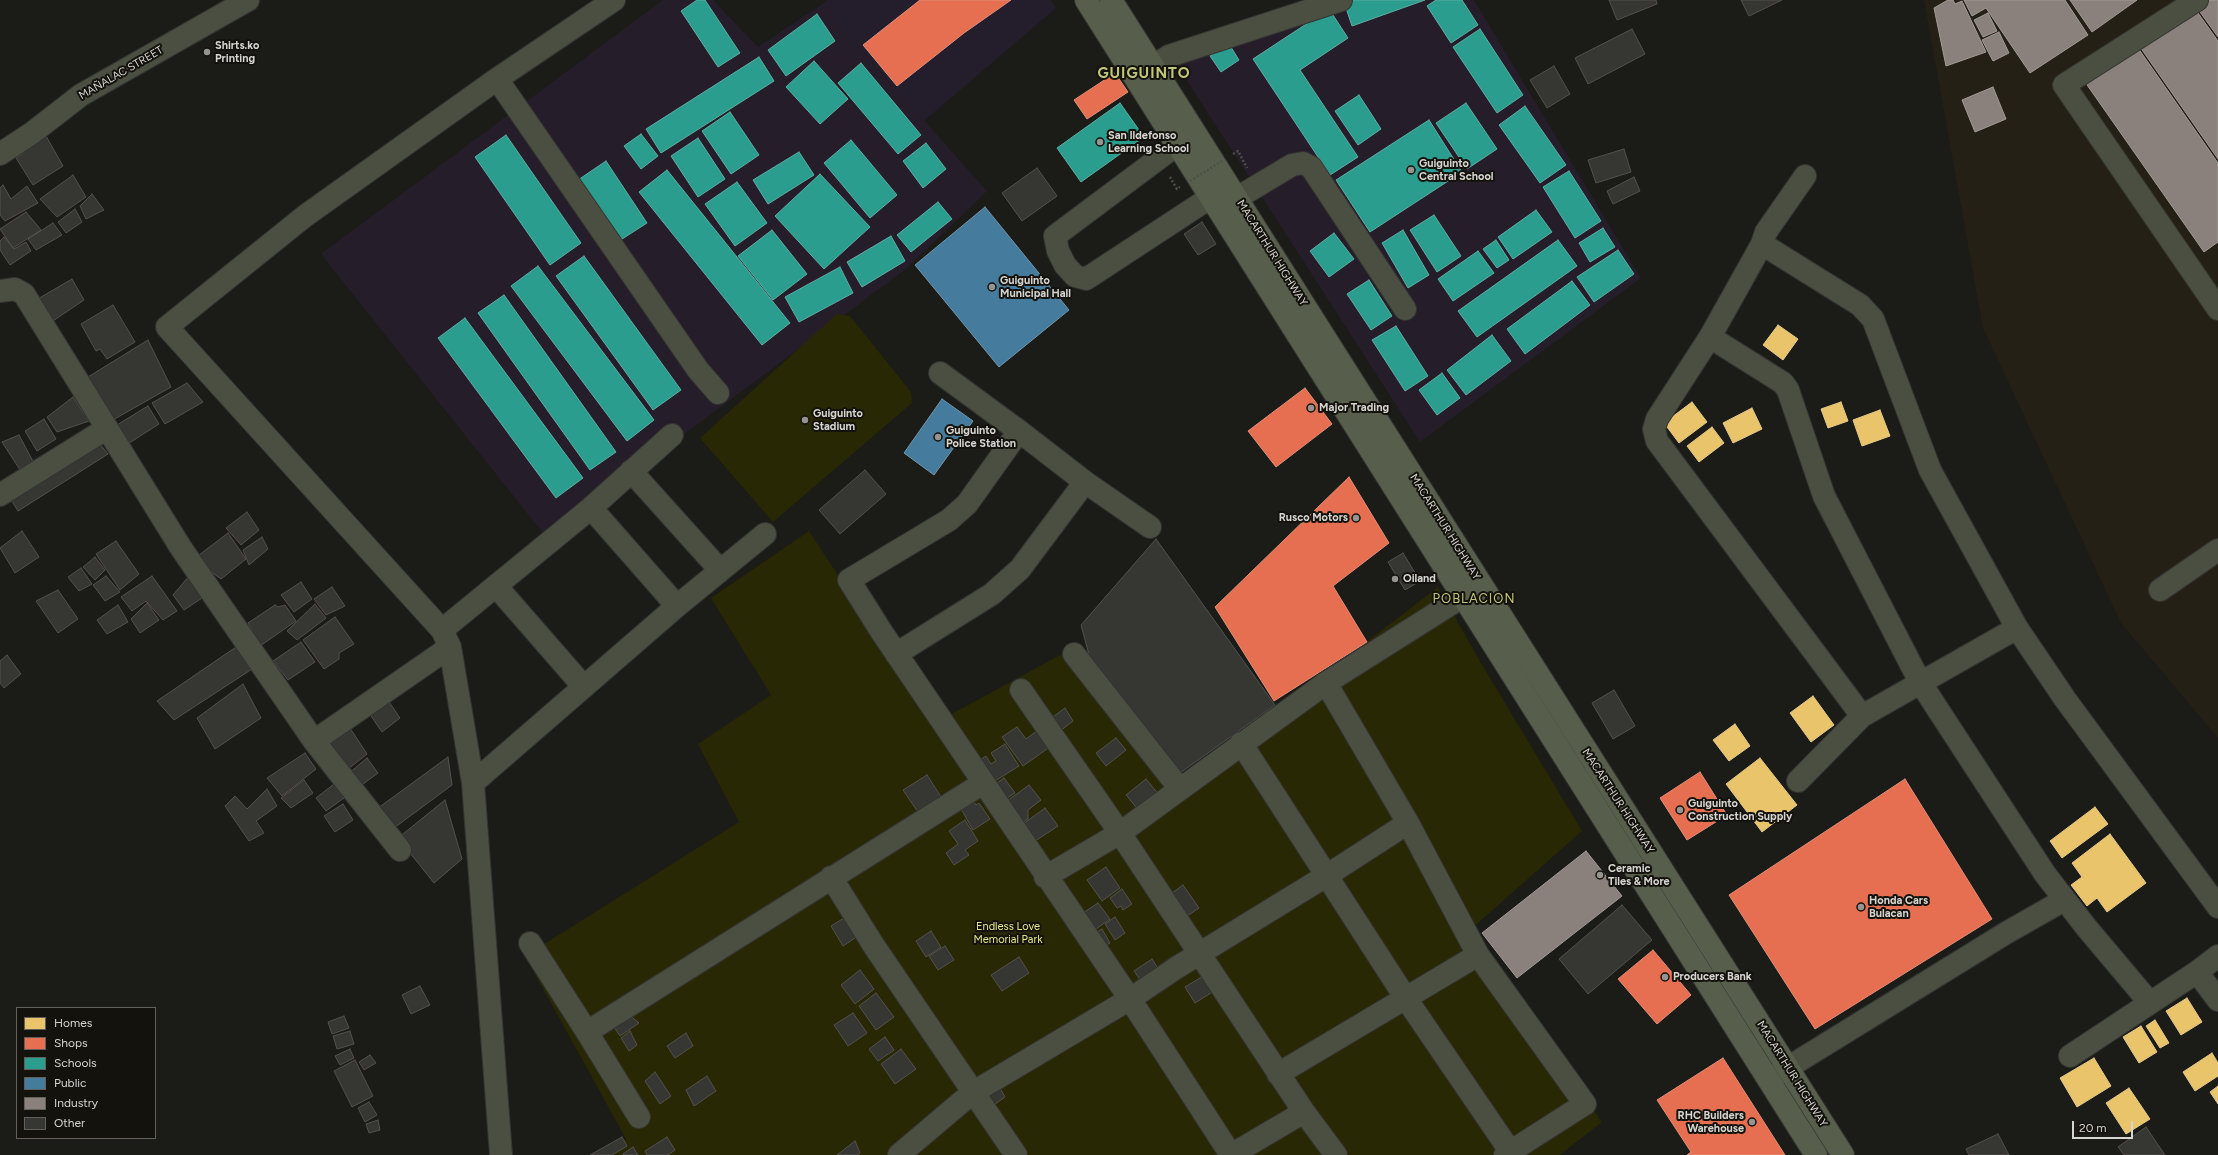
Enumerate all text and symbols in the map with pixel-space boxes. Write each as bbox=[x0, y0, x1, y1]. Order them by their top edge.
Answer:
place label: Shirts.ko Printing bbox=[215, 39, 259, 65]
street label: MAÑALAC STREET bbox=[77, 44, 165, 102]
marker: Shirts.ko Printing bbox=[202, 47, 212, 57]
district label: GUIGUINTO bbox=[1097, 65, 1191, 83]
place label: San Ildefonso Learning School bbox=[1108, 129, 1189, 155]
marker: San Ildefonso Learning School bbox=[1095, 137, 1105, 147]
place label: Guiguinto Central School bbox=[1419, 157, 1494, 183]
marker: Guiguinto Central School bbox=[1406, 165, 1416, 175]
street label: MACARTHUR HIGHWAY bbox=[1234, 198, 1310, 308]
place label: Guiguinto Municipal Hall bbox=[1000, 274, 1071, 300]
marker: Guiguinto Municipal Hall bbox=[987, 282, 997, 292]
place label: Major Trading bbox=[1319, 401, 1389, 415]
marker: Major Trading bbox=[1306, 403, 1316, 413]
place label: Guiguinto Stadium bbox=[813, 407, 863, 433]
marker: Guiguinto Stadium bbox=[800, 415, 810, 425]
place label: Guiguinto Police Station bbox=[946, 424, 1016, 450]
marker: Guiguinto Police Station bbox=[933, 432, 943, 442]
street label: MACARTHUR HIGHWAY bbox=[1407, 472, 1483, 582]
place label: Rusco Motors bbox=[1279, 511, 1348, 525]
marker: Rusco Motors bbox=[1351, 513, 1361, 523]
place label: Oiland bbox=[1403, 572, 1436, 586]
marker: Oiland bbox=[1390, 574, 1400, 584]
district label: POBLACION bbox=[1433, 591, 1515, 607]
street label: MACARTHUR HIGHWAY bbox=[1579, 746, 1657, 856]
place label: Guiguinto Construction Supply bbox=[1688, 797, 1792, 823]
marker: Guiguinto Construction Supply bbox=[1675, 805, 1685, 815]
place label: Ceramic Tiles & More bbox=[1608, 862, 1670, 888]
marker: Ceramic Tiles & More bbox=[1595, 870, 1605, 880]
place label: Honda Cars Bulacan bbox=[1869, 894, 1928, 920]
marker: Honda Cars Bulacan bbox=[1856, 902, 1866, 912]
park label: Endless Love Memorial Park bbox=[974, 920, 1042, 946]
place label: Producers Bank bbox=[1673, 970, 1752, 984]
marker: Producers Bank bbox=[1660, 972, 1670, 982]
legend bbox=[16, 1007, 156, 1139]
text: Homes bbox=[54, 1016, 92, 1030]
street label: MACARTHUR HIGHWAY bbox=[1754, 1019, 1830, 1129]
text: Shops bbox=[54, 1036, 88, 1050]
text: Schools bbox=[54, 1056, 97, 1070]
text: Public bbox=[54, 1076, 87, 1090]
text: Industry bbox=[54, 1096, 98, 1110]
place label: RHC Builders Warehouse bbox=[1678, 1109, 1744, 1135]
scale bar bbox=[2074, 1113, 2135, 1139]
text: Other bbox=[54, 1116, 85, 1130]
marker: RHC Builders Warehouse bbox=[1747, 1117, 1757, 1127]
text: 20 m bbox=[2079, 1121, 2107, 1135]

